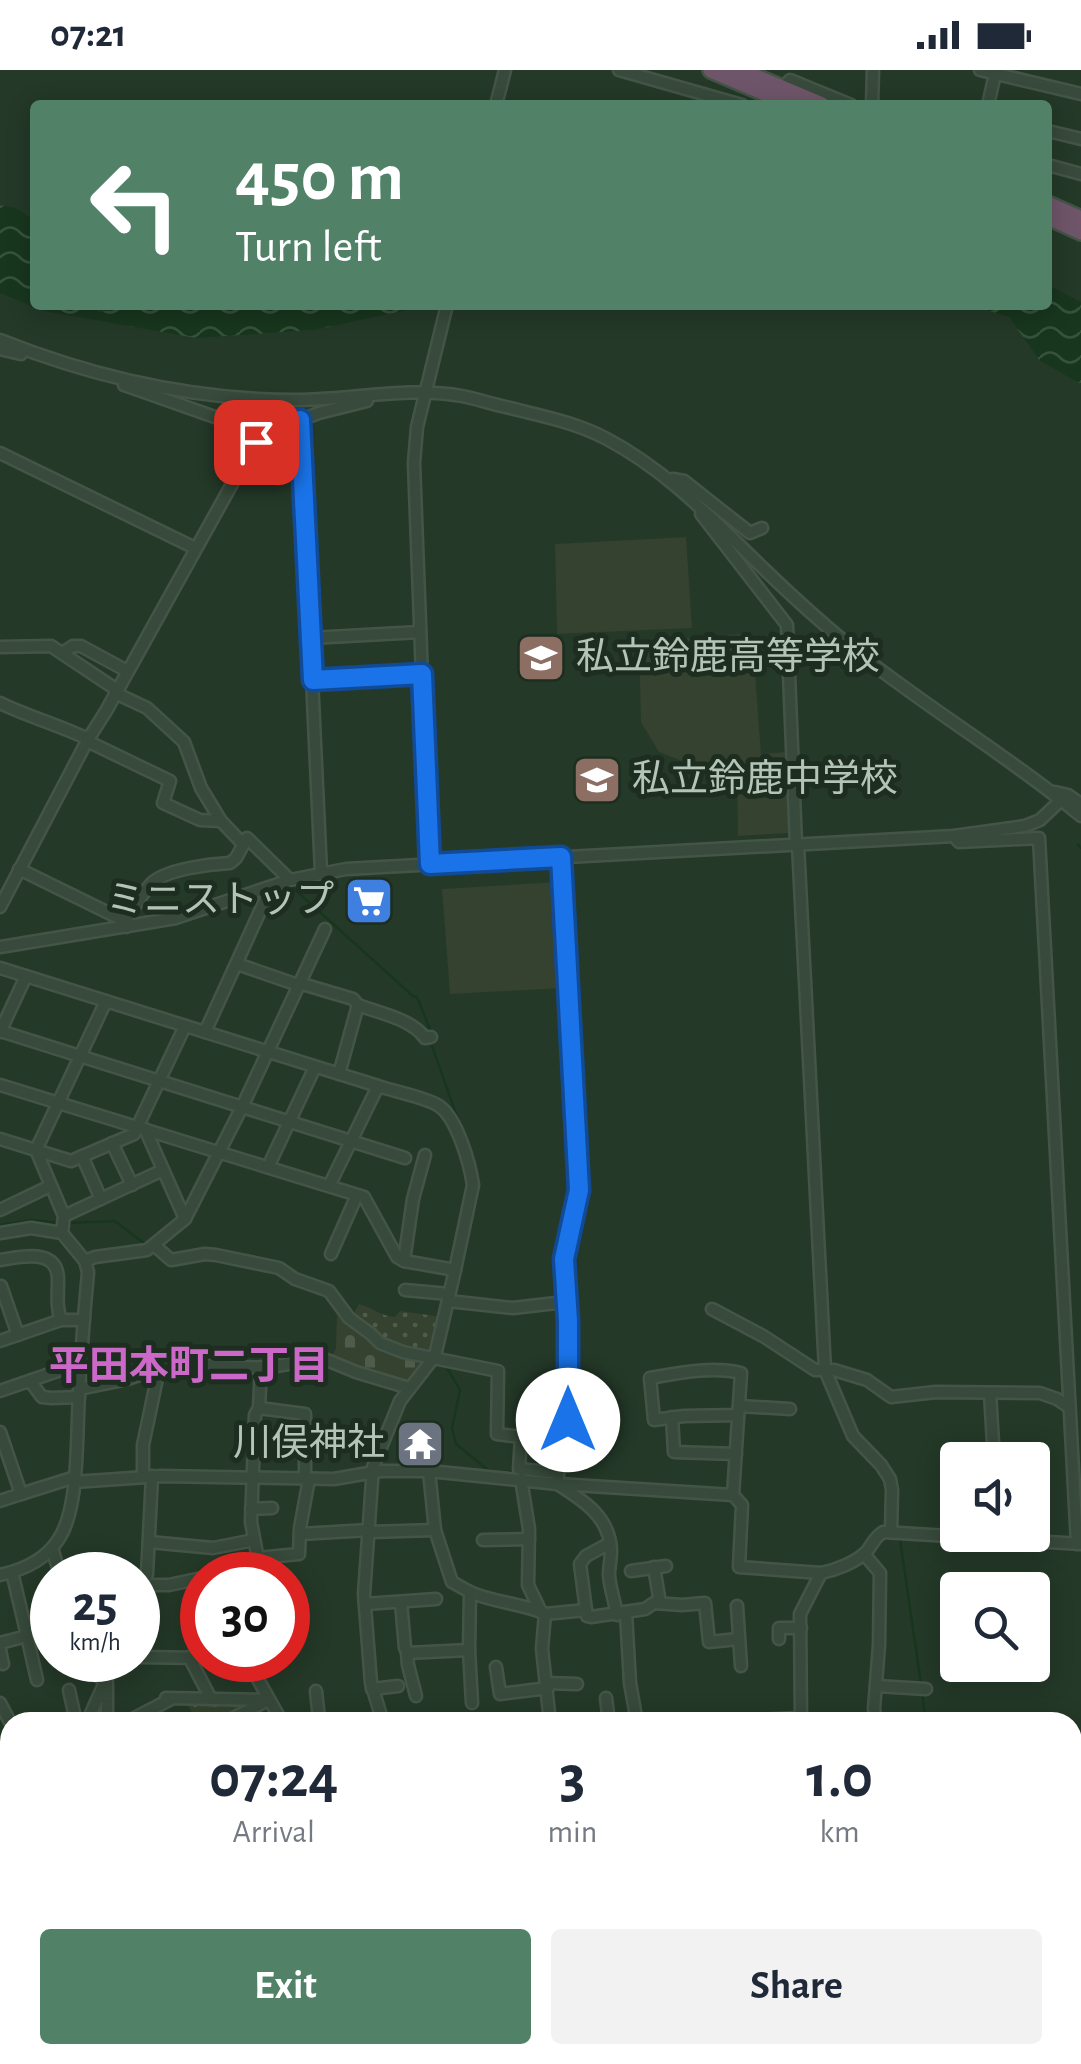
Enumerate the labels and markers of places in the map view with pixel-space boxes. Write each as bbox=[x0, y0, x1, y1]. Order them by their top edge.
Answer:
pin bbox=[214, 400, 299, 485]
school or university icon: 私立鈴鹿高等学校 bbox=[515, 632, 567, 684]
place label: 私立鈴鹿高等学校 bbox=[576, 636, 880, 677]
school or university icon: 私立鈴鹿中学校 bbox=[571, 754, 623, 806]
place label: 私立鈴鹿中学校 bbox=[632, 758, 898, 799]
supermarket icon: ミニストップ bbox=[343, 875, 395, 927]
place label: ミニストップ bbox=[106, 880, 334, 920]
temple icon: 川俣神社 bbox=[394, 1418, 446, 1470]
place label: 川俣神社 bbox=[233, 1422, 385, 1463]

